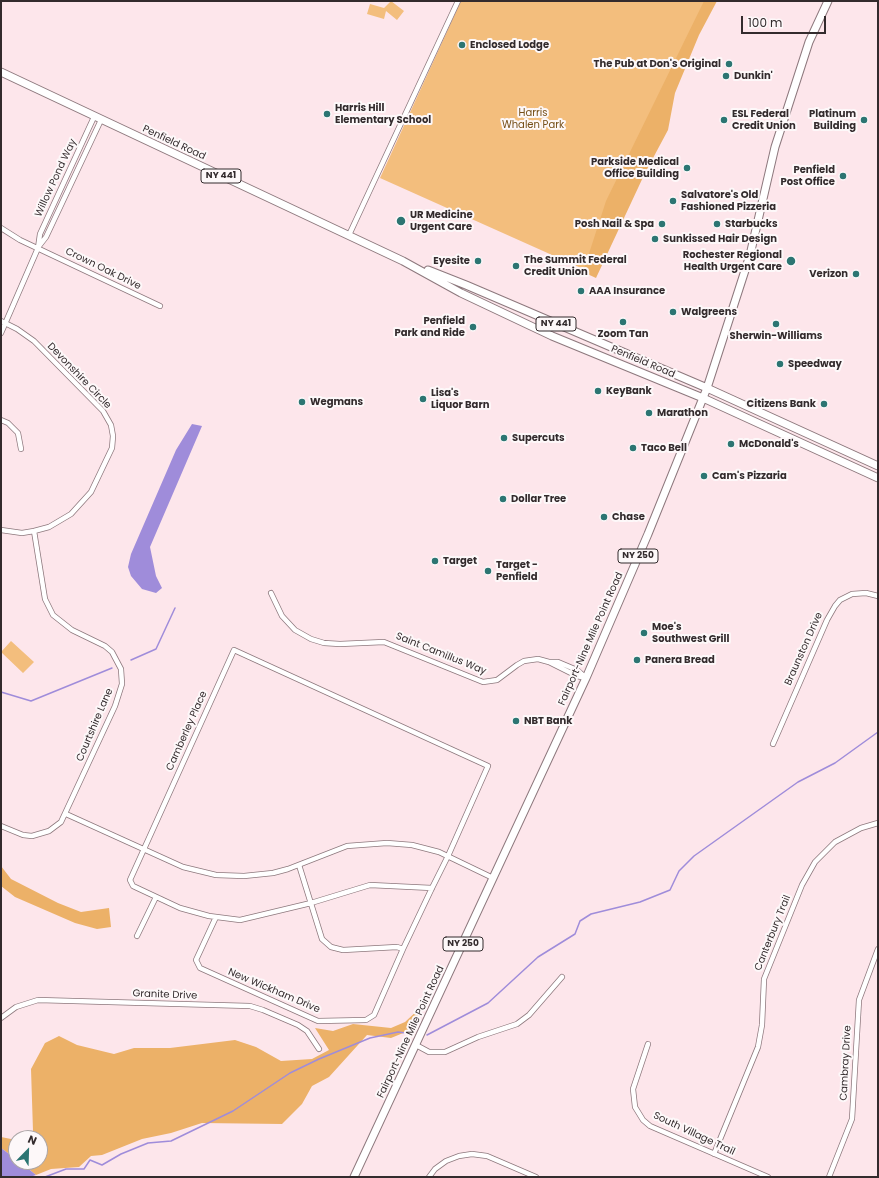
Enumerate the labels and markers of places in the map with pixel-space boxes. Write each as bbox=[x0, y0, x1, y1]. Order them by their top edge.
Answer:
place label: Enclosed Lodge bbox=[470, 39, 549, 51]
marker: Enclosed Lodge bbox=[457, 40, 467, 50]
place label: The Pub at Don's Original bbox=[594, 58, 721, 70]
marker: The Pub at Don's Original bbox=[724, 59, 734, 69]
place label: Dunkin' bbox=[734, 70, 773, 82]
marker: Dunkin' bbox=[721, 71, 731, 81]
place label: Harris Hill Elementary School bbox=[335, 102, 431, 126]
place label: ESL Federal Credit Union bbox=[732, 108, 796, 132]
place label: Platinum Building bbox=[809, 108, 856, 132]
marker: Harris Hill Elementary School bbox=[322, 109, 332, 119]
marker: ESL Federal Credit Union bbox=[719, 115, 729, 125]
marker: Platinum Building bbox=[859, 115, 869, 125]
place label: Parkside Medical Office Building bbox=[591, 156, 679, 180]
marker: Parkside Medical Office Building bbox=[682, 163, 692, 173]
place label: Penfield Post Office bbox=[780, 164, 835, 188]
marker: Penfield Post Office bbox=[838, 171, 848, 181]
place label: Salvatore's Old Fashioned Pizzeria bbox=[681, 189, 776, 212]
marker: Salvatore's Old Fashioned Pizzeria bbox=[668, 196, 678, 206]
place label: UR Medicine Urgent Care bbox=[410, 209, 473, 232]
marker: UR Medicine Urgent Care bbox=[395, 215, 407, 227]
place label: Posh Nail & Spa bbox=[575, 218, 654, 230]
place label: Starbucks bbox=[725, 218, 778, 230]
marker: Posh Nail & Spa bbox=[657, 219, 667, 229]
marker: Starbucks bbox=[712, 219, 722, 229]
place label: Sunkissed Hair Design bbox=[663, 233, 777, 245]
marker: Sunkissed Hair Design bbox=[650, 234, 660, 244]
place label: Rochester Regional Health Urgent Care bbox=[683, 249, 782, 272]
place label: The Summit Federal Credit Union bbox=[524, 254, 627, 278]
place label: Eyesite bbox=[433, 255, 470, 267]
marker: Rochester Regional Health Urgent Care bbox=[785, 255, 797, 267]
marker: Eyesite bbox=[473, 256, 483, 266]
marker: The Summit Federal Credit Union bbox=[511, 261, 521, 271]
place label: Verizon bbox=[809, 268, 848, 280]
marker: Verizon bbox=[851, 269, 861, 279]
place label: AAA Insurance bbox=[589, 285, 665, 297]
marker: AAA Insurance bbox=[576, 286, 586, 296]
place label: Walgreens bbox=[681, 306, 737, 318]
marker: Walgreens bbox=[668, 307, 678, 317]
place label: Penfield Park and Ride bbox=[395, 315, 465, 338]
marker: Zoom Tan bbox=[618, 317, 628, 327]
marker: Sherwin-Williams bbox=[771, 319, 781, 329]
marker: Penfield Park and Ride bbox=[468, 322, 478, 332]
place label: Zoom Tan bbox=[598, 328, 648, 340]
place label: Sherwin-Williams bbox=[730, 330, 822, 342]
place label: Speedway bbox=[788, 358, 842, 370]
marker: Speedway bbox=[775, 359, 785, 369]
place label: KeyBank bbox=[606, 385, 652, 397]
marker: KeyBank bbox=[593, 386, 603, 396]
place label: Lisa's Liquor Barn bbox=[431, 387, 489, 410]
marker: Lisa's Liquor Barn bbox=[418, 394, 428, 404]
place label: Wegmans bbox=[310, 396, 363, 408]
marker: Wegmans bbox=[297, 397, 307, 407]
place label: Citizens Bank bbox=[747, 398, 816, 410]
marker: Citizens Bank bbox=[819, 399, 829, 409]
place label: Marathon bbox=[657, 407, 708, 419]
marker: Marathon bbox=[644, 408, 654, 418]
place label: Supercuts bbox=[512, 432, 565, 444]
marker: Supercuts bbox=[499, 433, 509, 443]
place label: McDonald's bbox=[739, 438, 799, 450]
marker: McDonald's bbox=[726, 439, 736, 449]
place label: Taco Bell bbox=[641, 442, 687, 454]
marker: Taco Bell bbox=[628, 443, 638, 453]
place label: Cam's Pizzaria bbox=[712, 470, 787, 482]
marker: Cam's Pizzaria bbox=[699, 471, 709, 481]
place label: Dollar Tree bbox=[511, 493, 566, 505]
marker: Dollar Tree bbox=[498, 494, 508, 504]
place label: Chase bbox=[612, 511, 645, 523]
marker: Chase bbox=[599, 512, 609, 522]
place label: Target bbox=[443, 555, 477, 567]
marker: Target bbox=[430, 556, 440, 566]
place label: Target - Penfield bbox=[496, 559, 538, 582]
marker: Target - Penfield bbox=[483, 566, 493, 576]
place label: Moe's Southwest Grill bbox=[652, 621, 729, 644]
marker: Moe's Southwest Grill bbox=[639, 628, 649, 638]
place label: Panera Bread bbox=[645, 654, 715, 666]
marker: Panera Bread bbox=[632, 655, 642, 665]
place label: NBT Bank bbox=[524, 715, 572, 727]
marker: NBT Bank bbox=[511, 716, 521, 726]

